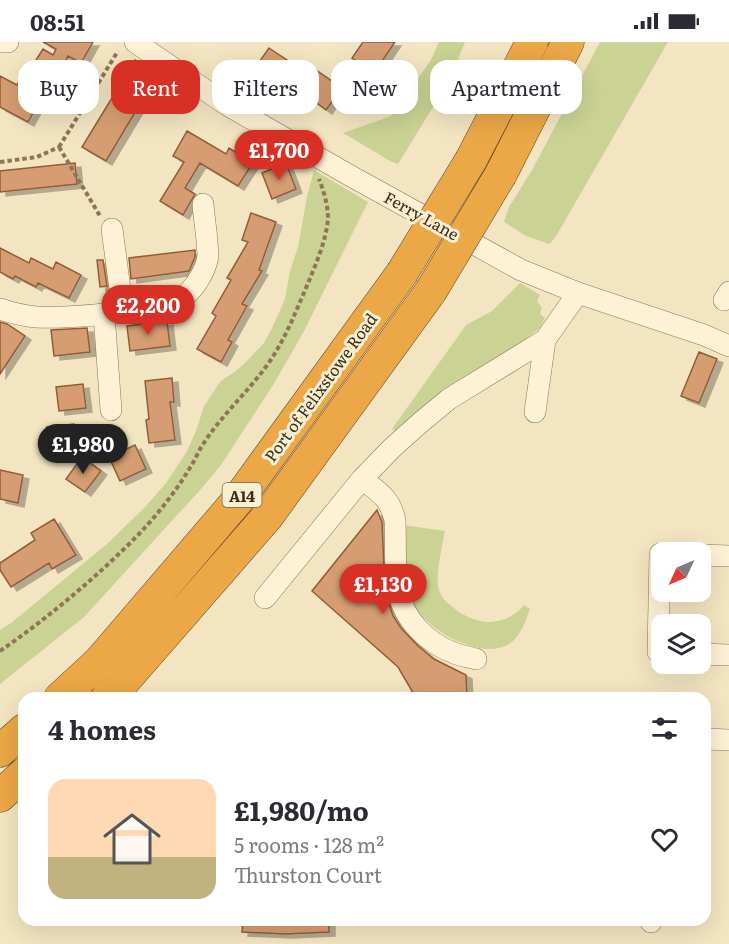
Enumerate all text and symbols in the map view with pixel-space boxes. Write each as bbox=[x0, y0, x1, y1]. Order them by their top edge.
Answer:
text: 08:51 bbox=[30, 5, 85, 38]
chip: Buy bbox=[18, 60, 99, 114]
chip: Rent bbox=[111, 60, 200, 114]
chip: Filters bbox=[212, 60, 319, 114]
chip: New bbox=[331, 60, 418, 114]
chip: Apartment bbox=[430, 60, 582, 114]
pin: £1,700 bbox=[230, 130, 328, 181]
text: £1,700 bbox=[249, 134, 309, 164]
street label: Ferry Lane bbox=[380, 185, 464, 245]
pin: £2,200 bbox=[99, 285, 197, 336]
text: £2,200 bbox=[116, 289, 180, 319]
street label: Port of Felixstowe Road bbox=[258, 308, 382, 466]
pin: £1,980 bbox=[34, 424, 132, 475]
text: £1,980 bbox=[52, 428, 114, 458]
road number: A14 bbox=[222, 483, 262, 507]
north arrow bbox=[651, 542, 711, 602]
map controls bbox=[651, 542, 711, 674]
pin: £1,130 bbox=[334, 564, 432, 615]
text: £1,130 bbox=[354, 568, 412, 598]
button: layers bbox=[651, 614, 711, 674]
text: 4 homes bbox=[48, 709, 156, 748]
icon: filters bbox=[648, 712, 681, 745]
text: £1,980/mo bbox=[234, 790, 369, 829]
icon: home bbox=[96, 803, 168, 875]
icon: heart bbox=[648, 823, 681, 856]
text: 5 rooms · 128 m² bbox=[234, 829, 384, 859]
text: Thurston Court bbox=[234, 859, 382, 889]

